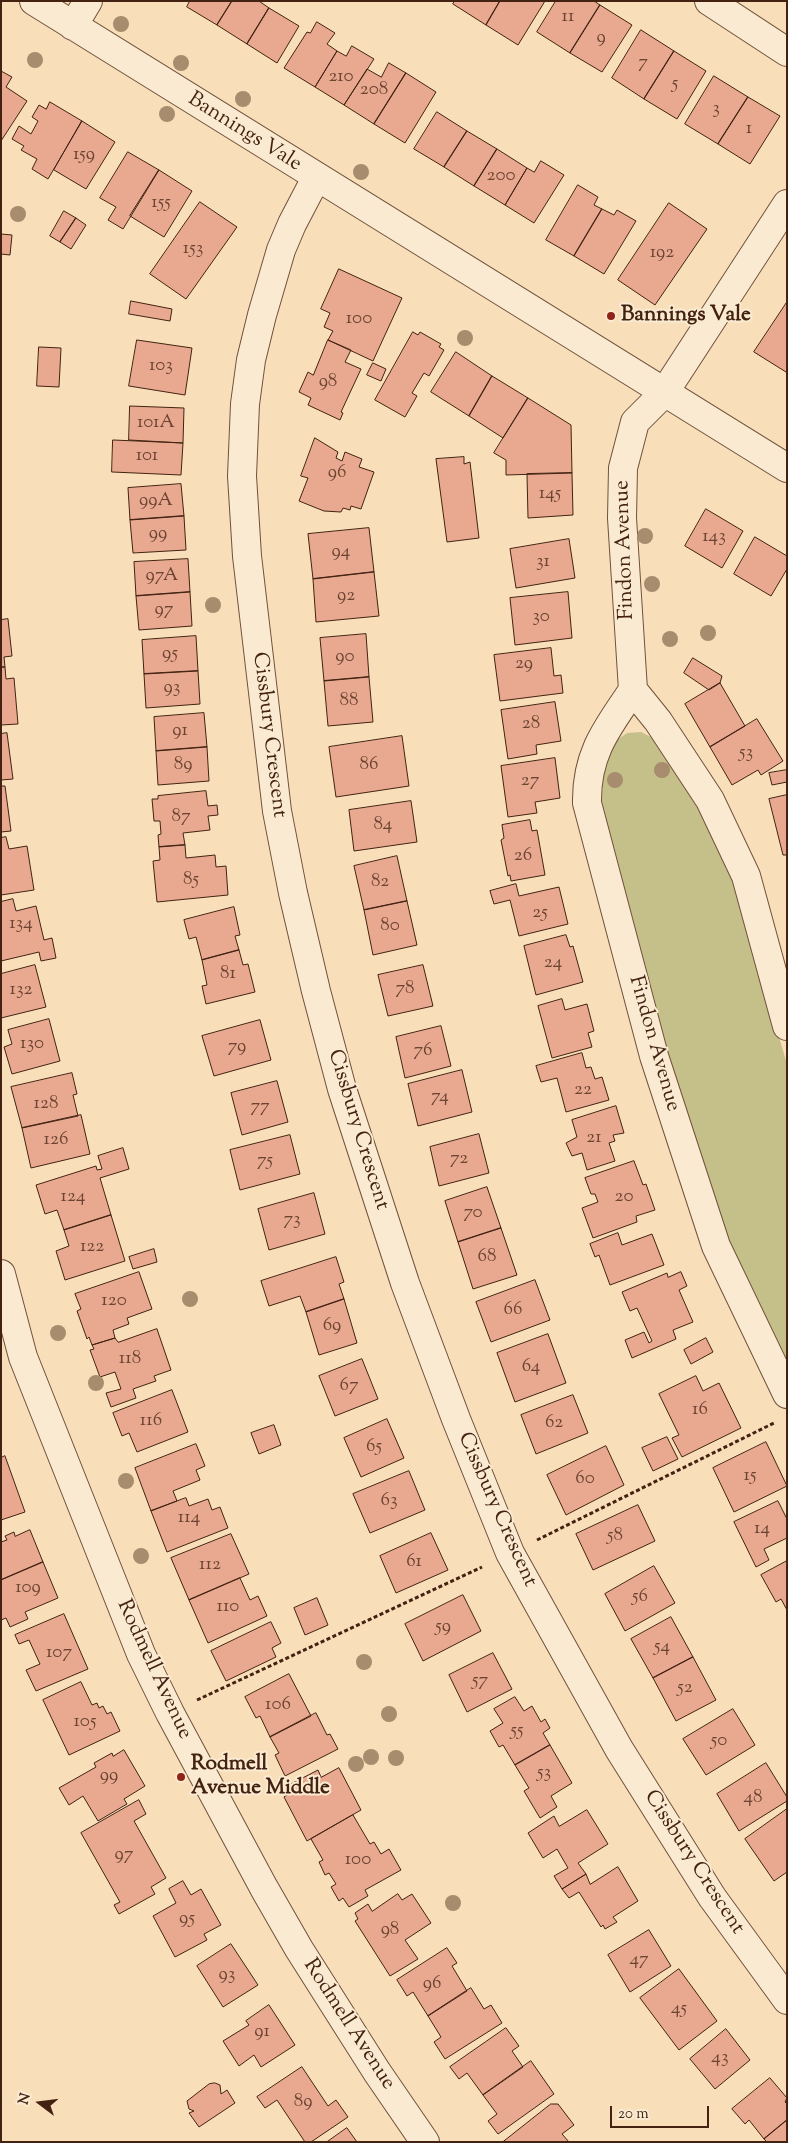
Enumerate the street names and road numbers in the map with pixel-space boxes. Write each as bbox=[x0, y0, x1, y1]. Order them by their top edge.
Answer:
street label: Bannings Vale bbox=[182, 88, 306, 178]
street label: Findon Avenue bbox=[611, 480, 641, 620]
street label: Cissbury Crescent bbox=[245, 651, 291, 819]
street label: Findon Avenue bbox=[622, 973, 684, 1115]
street label: Cissbury Crescent bbox=[321, 1047, 393, 1213]
street label: Cissbury Crescent bbox=[451, 1429, 541, 1591]
street label: Rodmell Avenue bbox=[110, 1596, 196, 1744]
street label: Cissbury Crescent bbox=[637, 1786, 749, 1940]
street label: Rodmell Avenue bbox=[296, 1955, 400, 2095]

